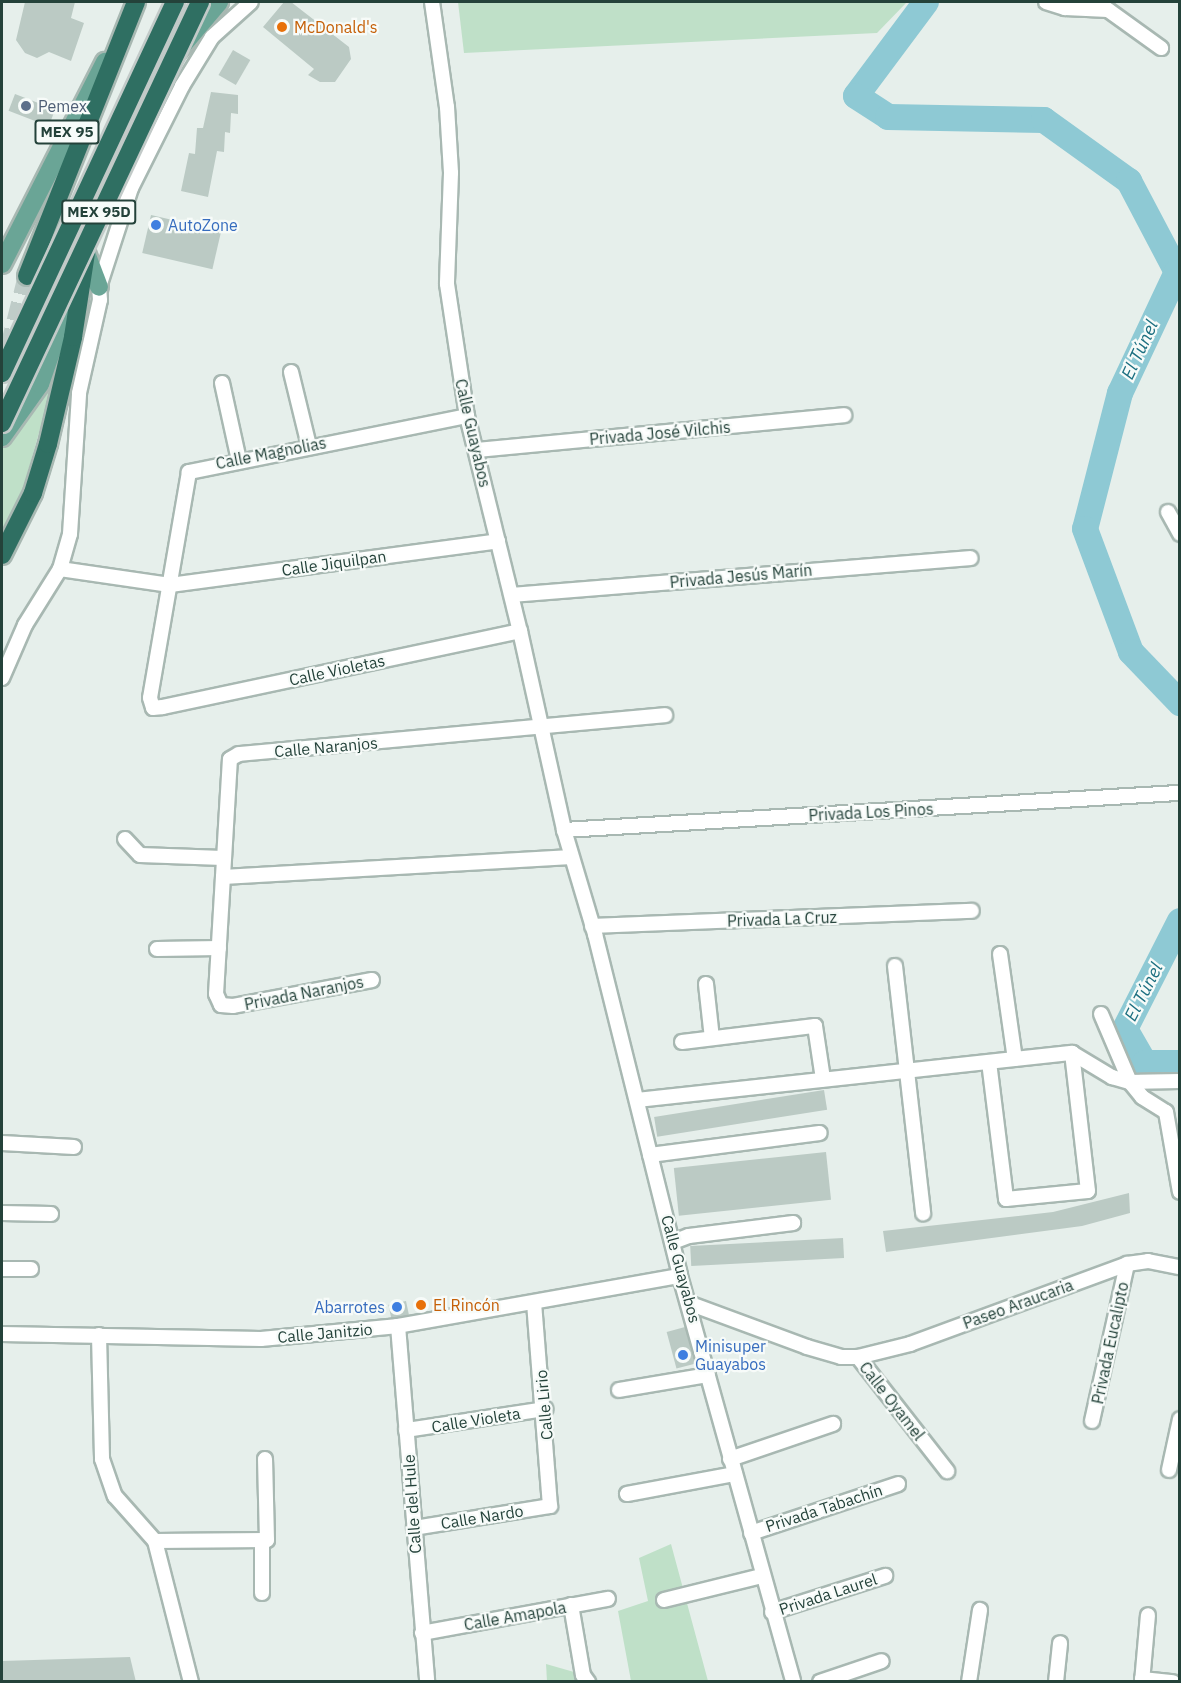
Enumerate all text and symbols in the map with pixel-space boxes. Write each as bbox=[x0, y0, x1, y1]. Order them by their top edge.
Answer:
place label: McDonald's bbox=[294, 17, 378, 37]
marker: McDonald's bbox=[275, 20, 289, 34]
place label: Pemex bbox=[38, 96, 87, 116]
marker: Pemex bbox=[19, 99, 33, 113]
road number: MEX 95 bbox=[34, 120, 100, 144]
road number: MEX 95D bbox=[60, 200, 138, 224]
place label: AutoZone bbox=[168, 215, 238, 235]
marker: AutoZone bbox=[149, 218, 163, 232]
water label: El Túnel bbox=[1117, 317, 1163, 383]
street label: Calle Guayabos bbox=[451, 377, 495, 489]
street label: Privada José Vilchis bbox=[589, 417, 731, 449]
street label: Calle Magnolias bbox=[214, 433, 328, 473]
street label: Calle Jiquilpan bbox=[280, 546, 388, 580]
street label: Privada Jesús Marín bbox=[669, 560, 813, 592]
street label: Calle Violetas bbox=[287, 650, 387, 690]
street label: Calle Naranjos bbox=[274, 733, 378, 761]
street label: Privada Los Pinos bbox=[808, 799, 934, 825]
street label: Privada La Cruz bbox=[727, 907, 837, 931]
water label: El Túnel bbox=[1120, 959, 1168, 1025]
street label: Privada Naranjos bbox=[243, 972, 365, 1014]
street label: Calle Guayabos bbox=[657, 1213, 705, 1325]
street label: Paseo Araucaria bbox=[960, 1275, 1076, 1333]
street label: Privada Eucalipto bbox=[1088, 1280, 1132, 1406]
place label: El Rincón bbox=[433, 1295, 500, 1315]
place label: Abarrotes bbox=[314, 1297, 385, 1317]
marker: El Rincón bbox=[414, 1298, 428, 1312]
marker: Abarrotes bbox=[390, 1300, 404, 1314]
street label: Calle Janitzio bbox=[277, 1319, 373, 1347]
place label: Minisuper Guayabos bbox=[695, 1336, 766, 1374]
marker: Minisuper Guayabos bbox=[676, 1348, 690, 1362]
street label: Calle Oyamel bbox=[855, 1358, 929, 1444]
street label: Calle Lirio bbox=[531, 1369, 557, 1441]
street label: Calle Violeta bbox=[430, 1404, 522, 1436]
street label: Calle del Hule bbox=[399, 1454, 425, 1554]
street label: Privada Tabachín bbox=[763, 1480, 885, 1536]
street label: Calle Nardo bbox=[439, 1501, 525, 1533]
street label: Privada Laurel bbox=[777, 1569, 879, 1619]
street label: Calle Amapola bbox=[462, 1598, 568, 1634]

